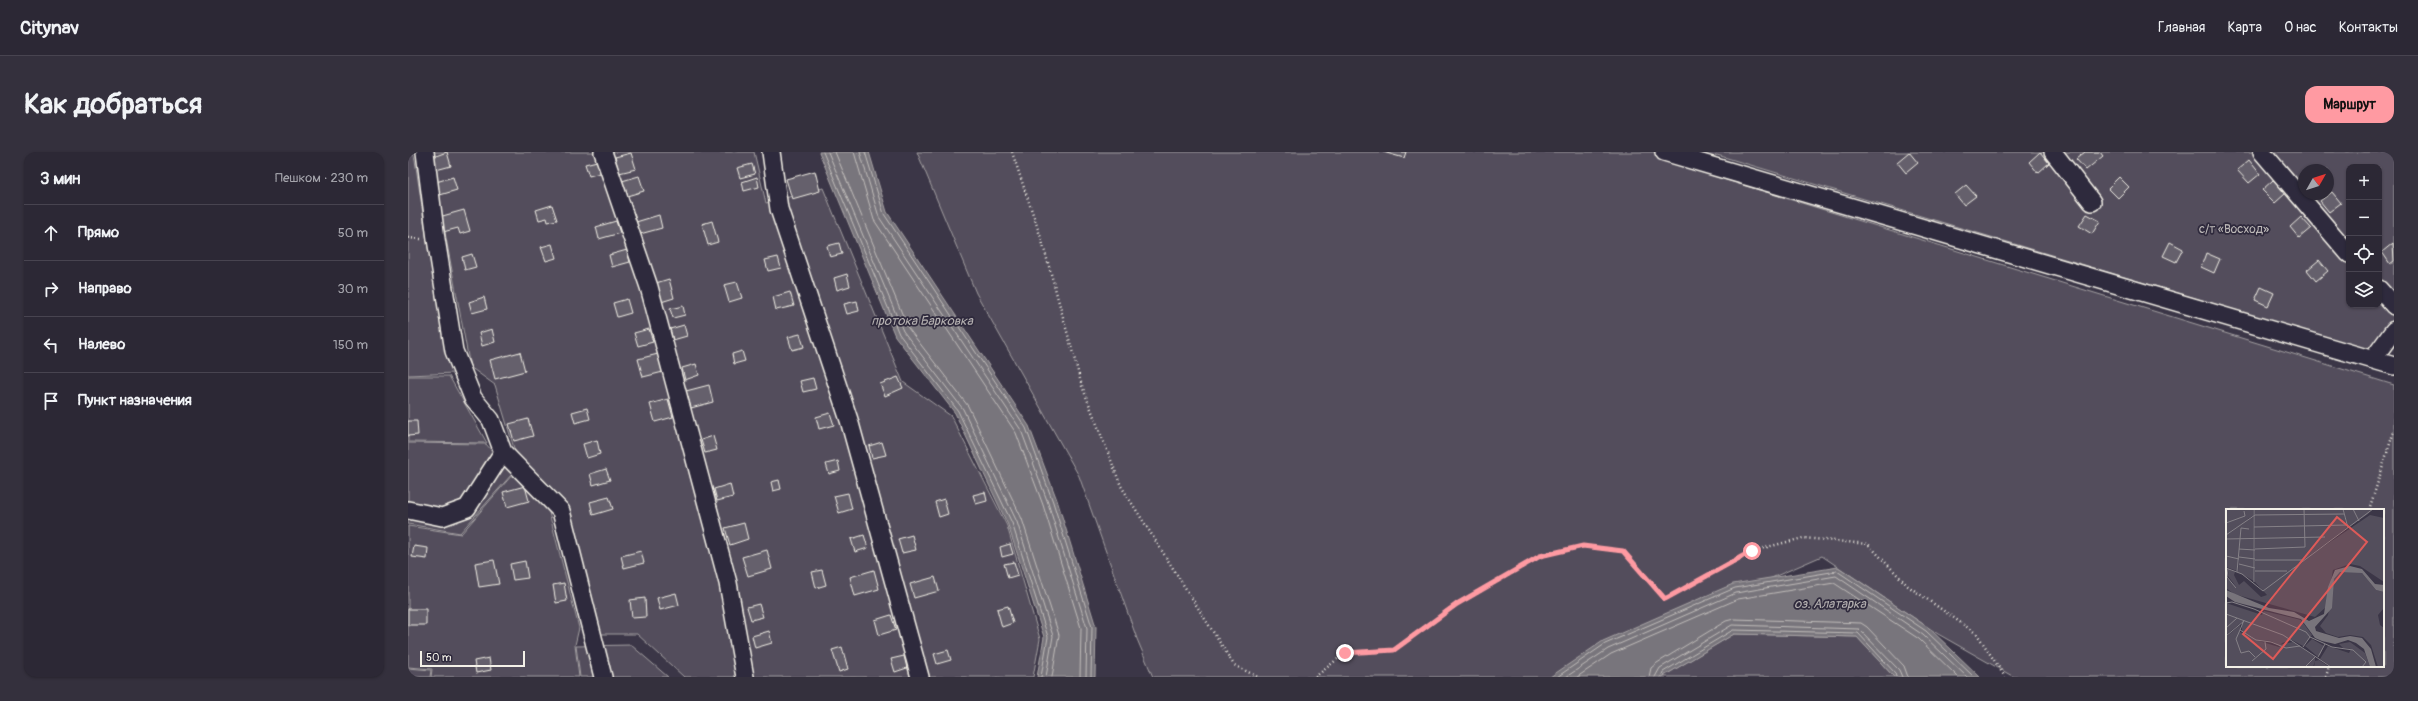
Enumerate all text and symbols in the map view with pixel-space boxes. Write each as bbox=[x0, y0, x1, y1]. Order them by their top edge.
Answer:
text: Citynav bbox=[20, 16, 79, 40]
text: Главная bbox=[2158, 19, 2205, 36]
text: Карта bbox=[2227, 19, 2262, 36]
text: О нас bbox=[2284, 19, 2317, 36]
text: Контакты bbox=[2339, 19, 2398, 36]
button: Маршрут bbox=[2305, 86, 2394, 123]
text: Как добраться bbox=[24, 87, 202, 122]
north arrow bbox=[2298, 164, 2334, 200]
map controls bbox=[2346, 164, 2382, 308]
button: + bbox=[2346, 164, 2382, 200]
text: 3 мин bbox=[40, 168, 80, 189]
text: Пешком · 230 m bbox=[275, 170, 368, 186]
button: − bbox=[2346, 200, 2382, 236]
icon: ahead bbox=[40, 222, 62, 244]
park label: с/т «Восход» bbox=[2199, 222, 2269, 237]
text: Прямо bbox=[78, 223, 119, 242]
text: 50 m bbox=[338, 225, 368, 241]
button: locate bbox=[2346, 236, 2382, 272]
button: layers bbox=[2346, 272, 2382, 308]
icon: right bbox=[40, 278, 62, 300]
text: Направо bbox=[78, 279, 132, 298]
text: 30 m bbox=[338, 281, 368, 297]
water label: протока Барковка bbox=[871, 313, 974, 329]
icon: left bbox=[40, 334, 62, 356]
text: Налево bbox=[78, 335, 125, 354]
text: 150 m bbox=[333, 337, 368, 353]
icon: arrive bbox=[40, 390, 62, 412]
text: Пункт назначения bbox=[78, 391, 192, 410]
inset map bbox=[2226, 509, 2384, 667]
route start bbox=[1743, 542, 1761, 560]
water label: оз. Алатарка bbox=[1794, 596, 1867, 612]
route end bbox=[1336, 644, 1354, 662]
scale bar bbox=[420, 649, 525, 668]
text: 50 m bbox=[426, 651, 452, 664]

